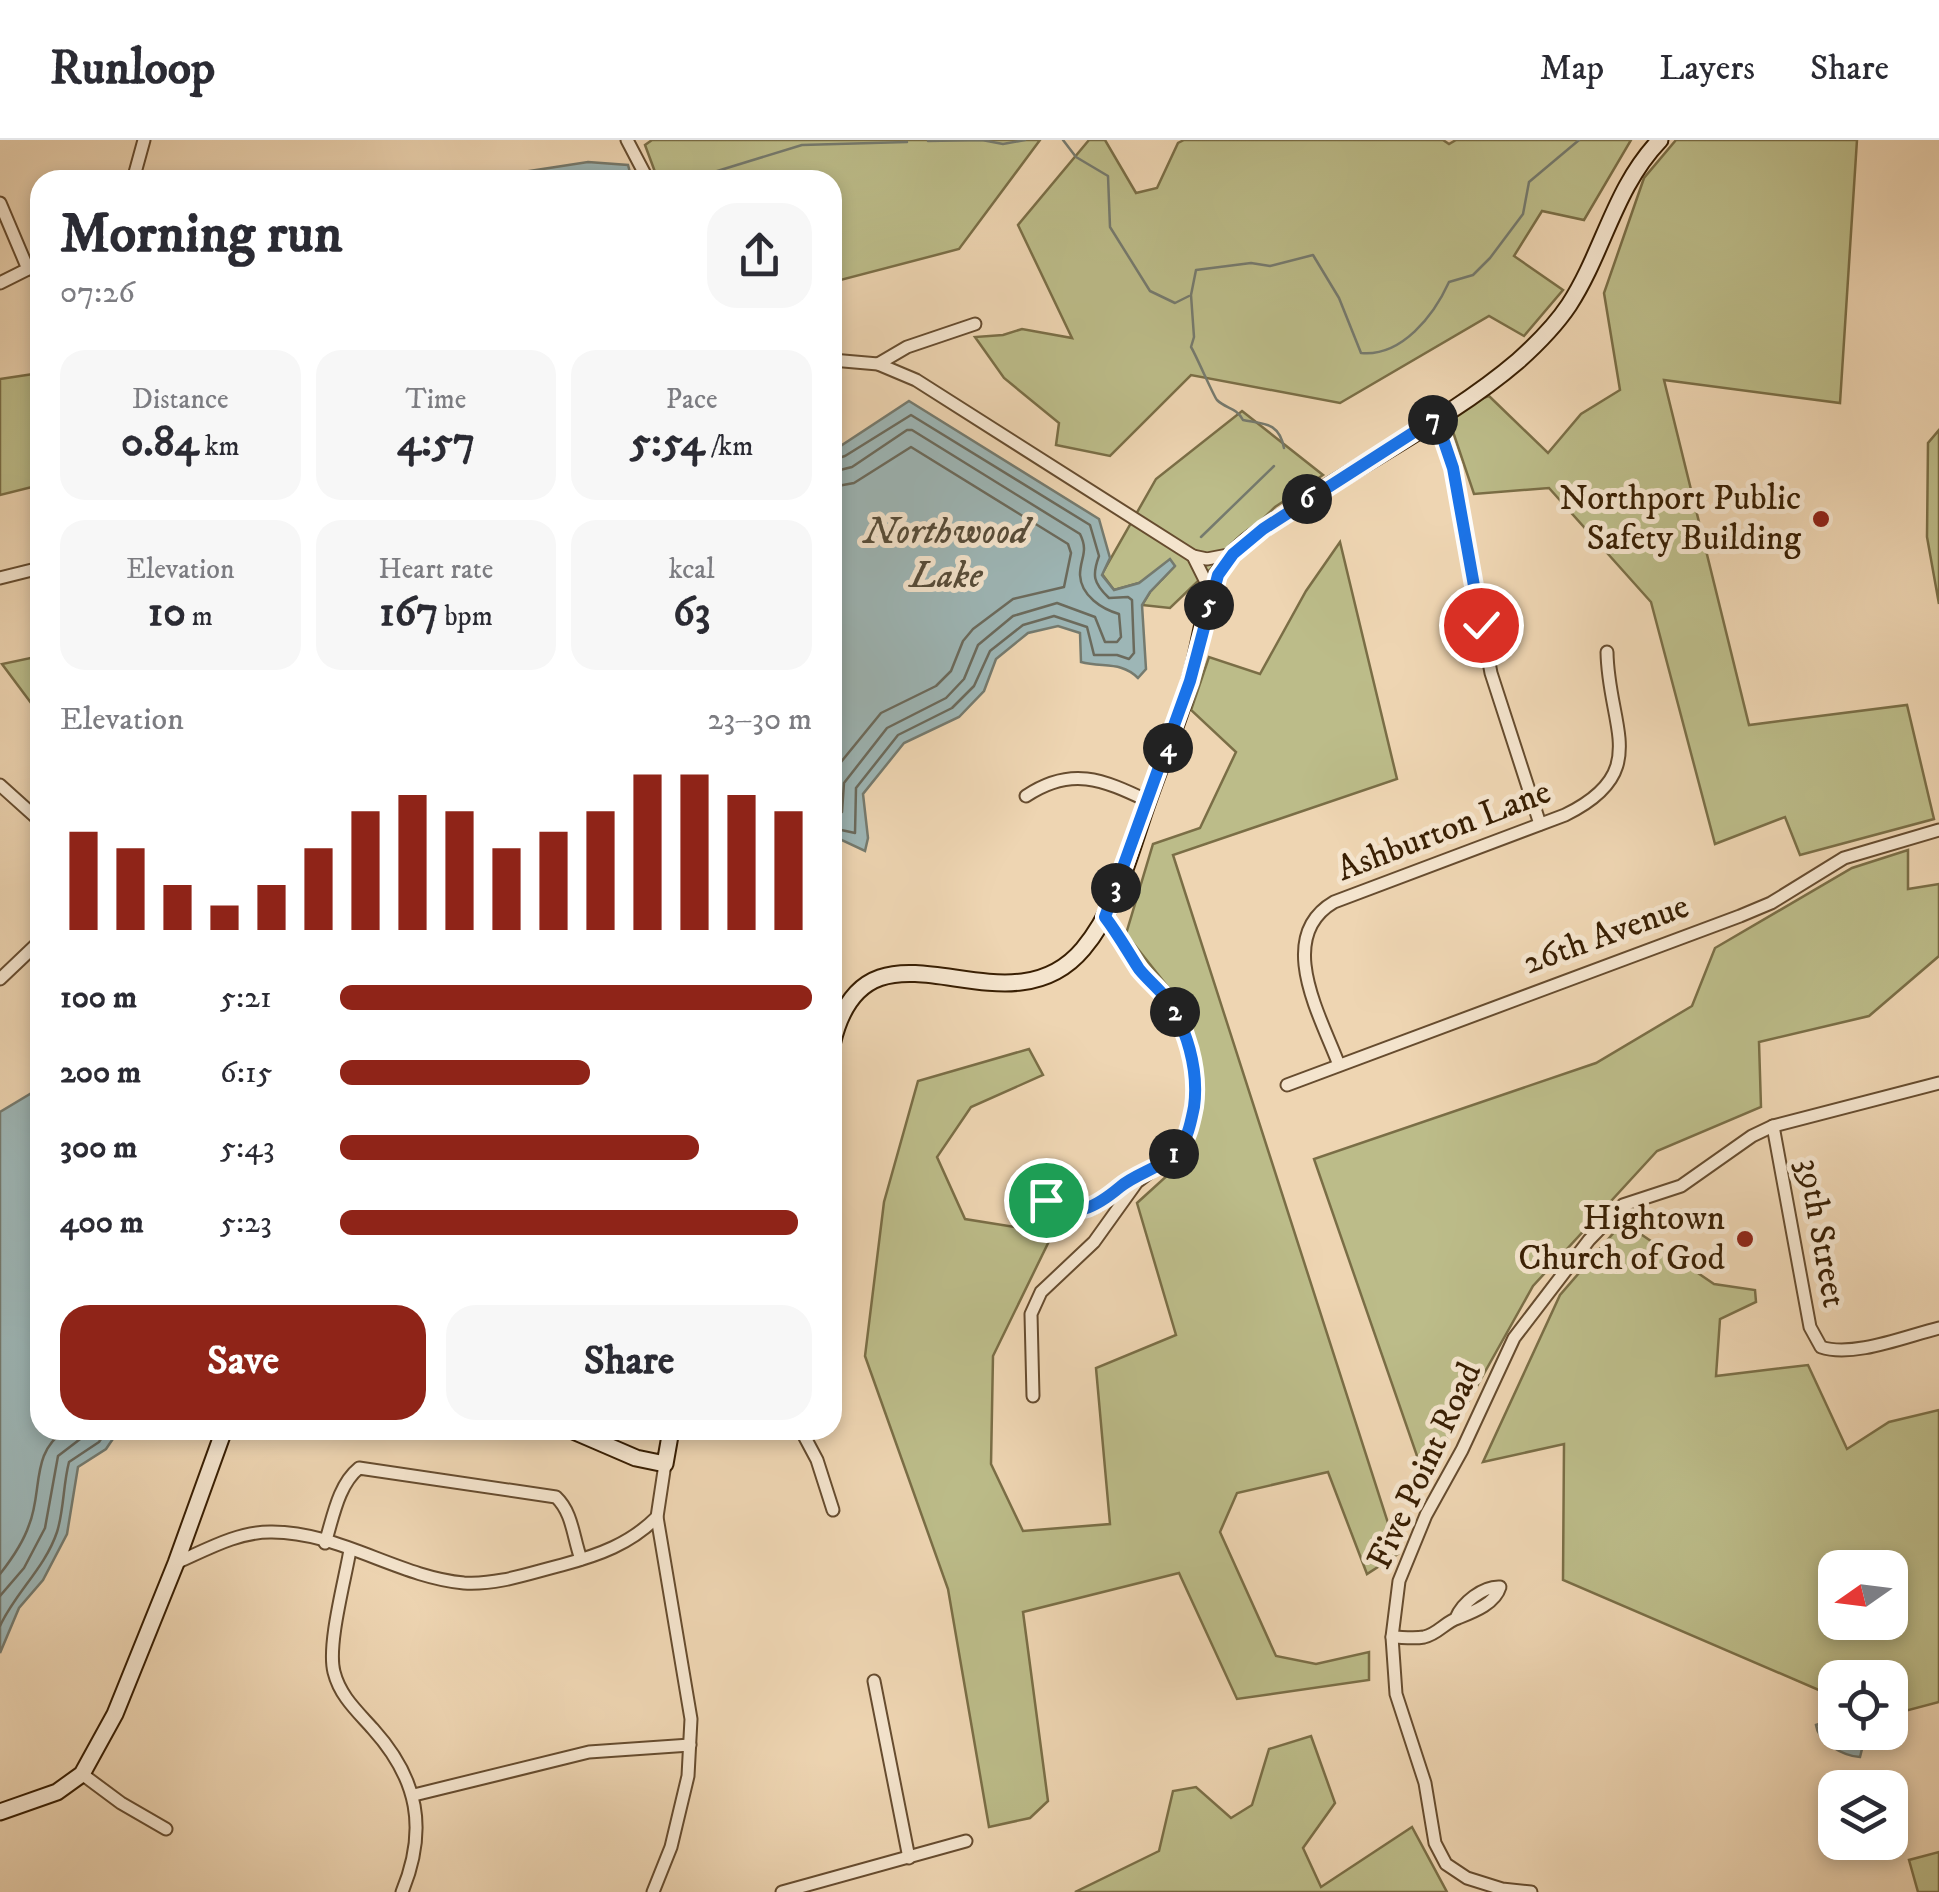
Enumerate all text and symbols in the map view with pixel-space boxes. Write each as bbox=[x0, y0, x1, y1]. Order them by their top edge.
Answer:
text: Runloop bbox=[50, 39, 215, 99]
text: Map bbox=[1540, 47, 1604, 91]
text: Layers bbox=[1659, 47, 1755, 91]
text: Share bbox=[1810, 47, 1889, 91]
text: Morning run bbox=[60, 201, 342, 270]
button: share bbox=[707, 203, 812, 308]
text: 07:26 bbox=[60, 273, 135, 313]
text: Distance bbox=[132, 382, 229, 417]
text: Time bbox=[406, 382, 466, 417]
text: Pace bbox=[666, 382, 718, 417]
pin: 7 bbox=[1408, 395, 1458, 445]
text: 7 bbox=[1426, 402, 1440, 437]
text: 0.84 bbox=[121, 417, 199, 469]
text: 4:57 bbox=[397, 417, 475, 469]
text: 5:54 bbox=[630, 417, 705, 469]
text: km bbox=[199, 429, 240, 464]
text: /km bbox=[705, 429, 753, 464]
pin: 6 bbox=[1282, 474, 1332, 524]
place label: Northport Public Safety Building bbox=[1559, 477, 1802, 561]
text: 6 bbox=[1300, 481, 1314, 516]
water label: Northwood Lake bbox=[862, 508, 1033, 600]
marker: Northport Public Safety Building bbox=[1810, 508, 1832, 530]
text: Elevation bbox=[126, 552, 235, 587]
text: Heart rate bbox=[379, 552, 493, 587]
text: kcal bbox=[669, 552, 715, 587]
pin: 5 bbox=[1184, 580, 1234, 630]
pin bbox=[1439, 583, 1524, 668]
text: 10 bbox=[148, 587, 186, 639]
text: 167 bbox=[379, 587, 439, 639]
text: 63 bbox=[673, 587, 710, 639]
text: 5 bbox=[1202, 587, 1216, 622]
icon: check bbox=[1454, 598, 1509, 653]
text: m bbox=[186, 599, 213, 634]
text: bpm bbox=[439, 599, 493, 634]
text: Elevation bbox=[60, 700, 184, 740]
text: 23–30 m bbox=[707, 700, 812, 740]
pin: 4 bbox=[1143, 723, 1193, 773]
text: 4 bbox=[1160, 730, 1176, 765]
street label: Ashburton Lane bbox=[1331, 770, 1557, 892]
pin: 3 bbox=[1091, 863, 1141, 913]
text: 3 bbox=[1111, 870, 1121, 905]
street label: 26th Avenue bbox=[1517, 885, 1695, 985]
text: 100 m bbox=[60, 978, 137, 1018]
text: 5:21 bbox=[220, 978, 272, 1018]
pin: 2 bbox=[1150, 987, 1200, 1037]
text: 2 bbox=[1168, 994, 1182, 1029]
text: 200 m bbox=[60, 1053, 141, 1093]
text: 6:15 bbox=[220, 1053, 272, 1093]
text: 300 m bbox=[60, 1128, 137, 1168]
text: 5:43 bbox=[220, 1128, 275, 1168]
pin: 1 bbox=[1149, 1129, 1199, 1179]
text: 1 bbox=[1169, 1136, 1179, 1171]
street label: 39th Street bbox=[1786, 1155, 1856, 1311]
pin bbox=[1004, 1158, 1089, 1243]
icon: arrive bbox=[1019, 1173, 1074, 1228]
place label: Hightown Church of God bbox=[1518, 1197, 1726, 1281]
text: 400 m bbox=[60, 1203, 144, 1243]
text: 5:23 bbox=[220, 1203, 272, 1243]
marker: Hightown Church of God bbox=[1734, 1228, 1756, 1250]
button: Save bbox=[60, 1305, 426, 1420]
button: Share bbox=[446, 1305, 812, 1420]
street label: Five Point Road bbox=[1358, 1355, 1492, 1576]
north arrow bbox=[1818, 1550, 1908, 1640]
map controls bbox=[1818, 1550, 1908, 1860]
button: locate bbox=[1818, 1660, 1908, 1750]
button: layers bbox=[1818, 1770, 1908, 1860]

